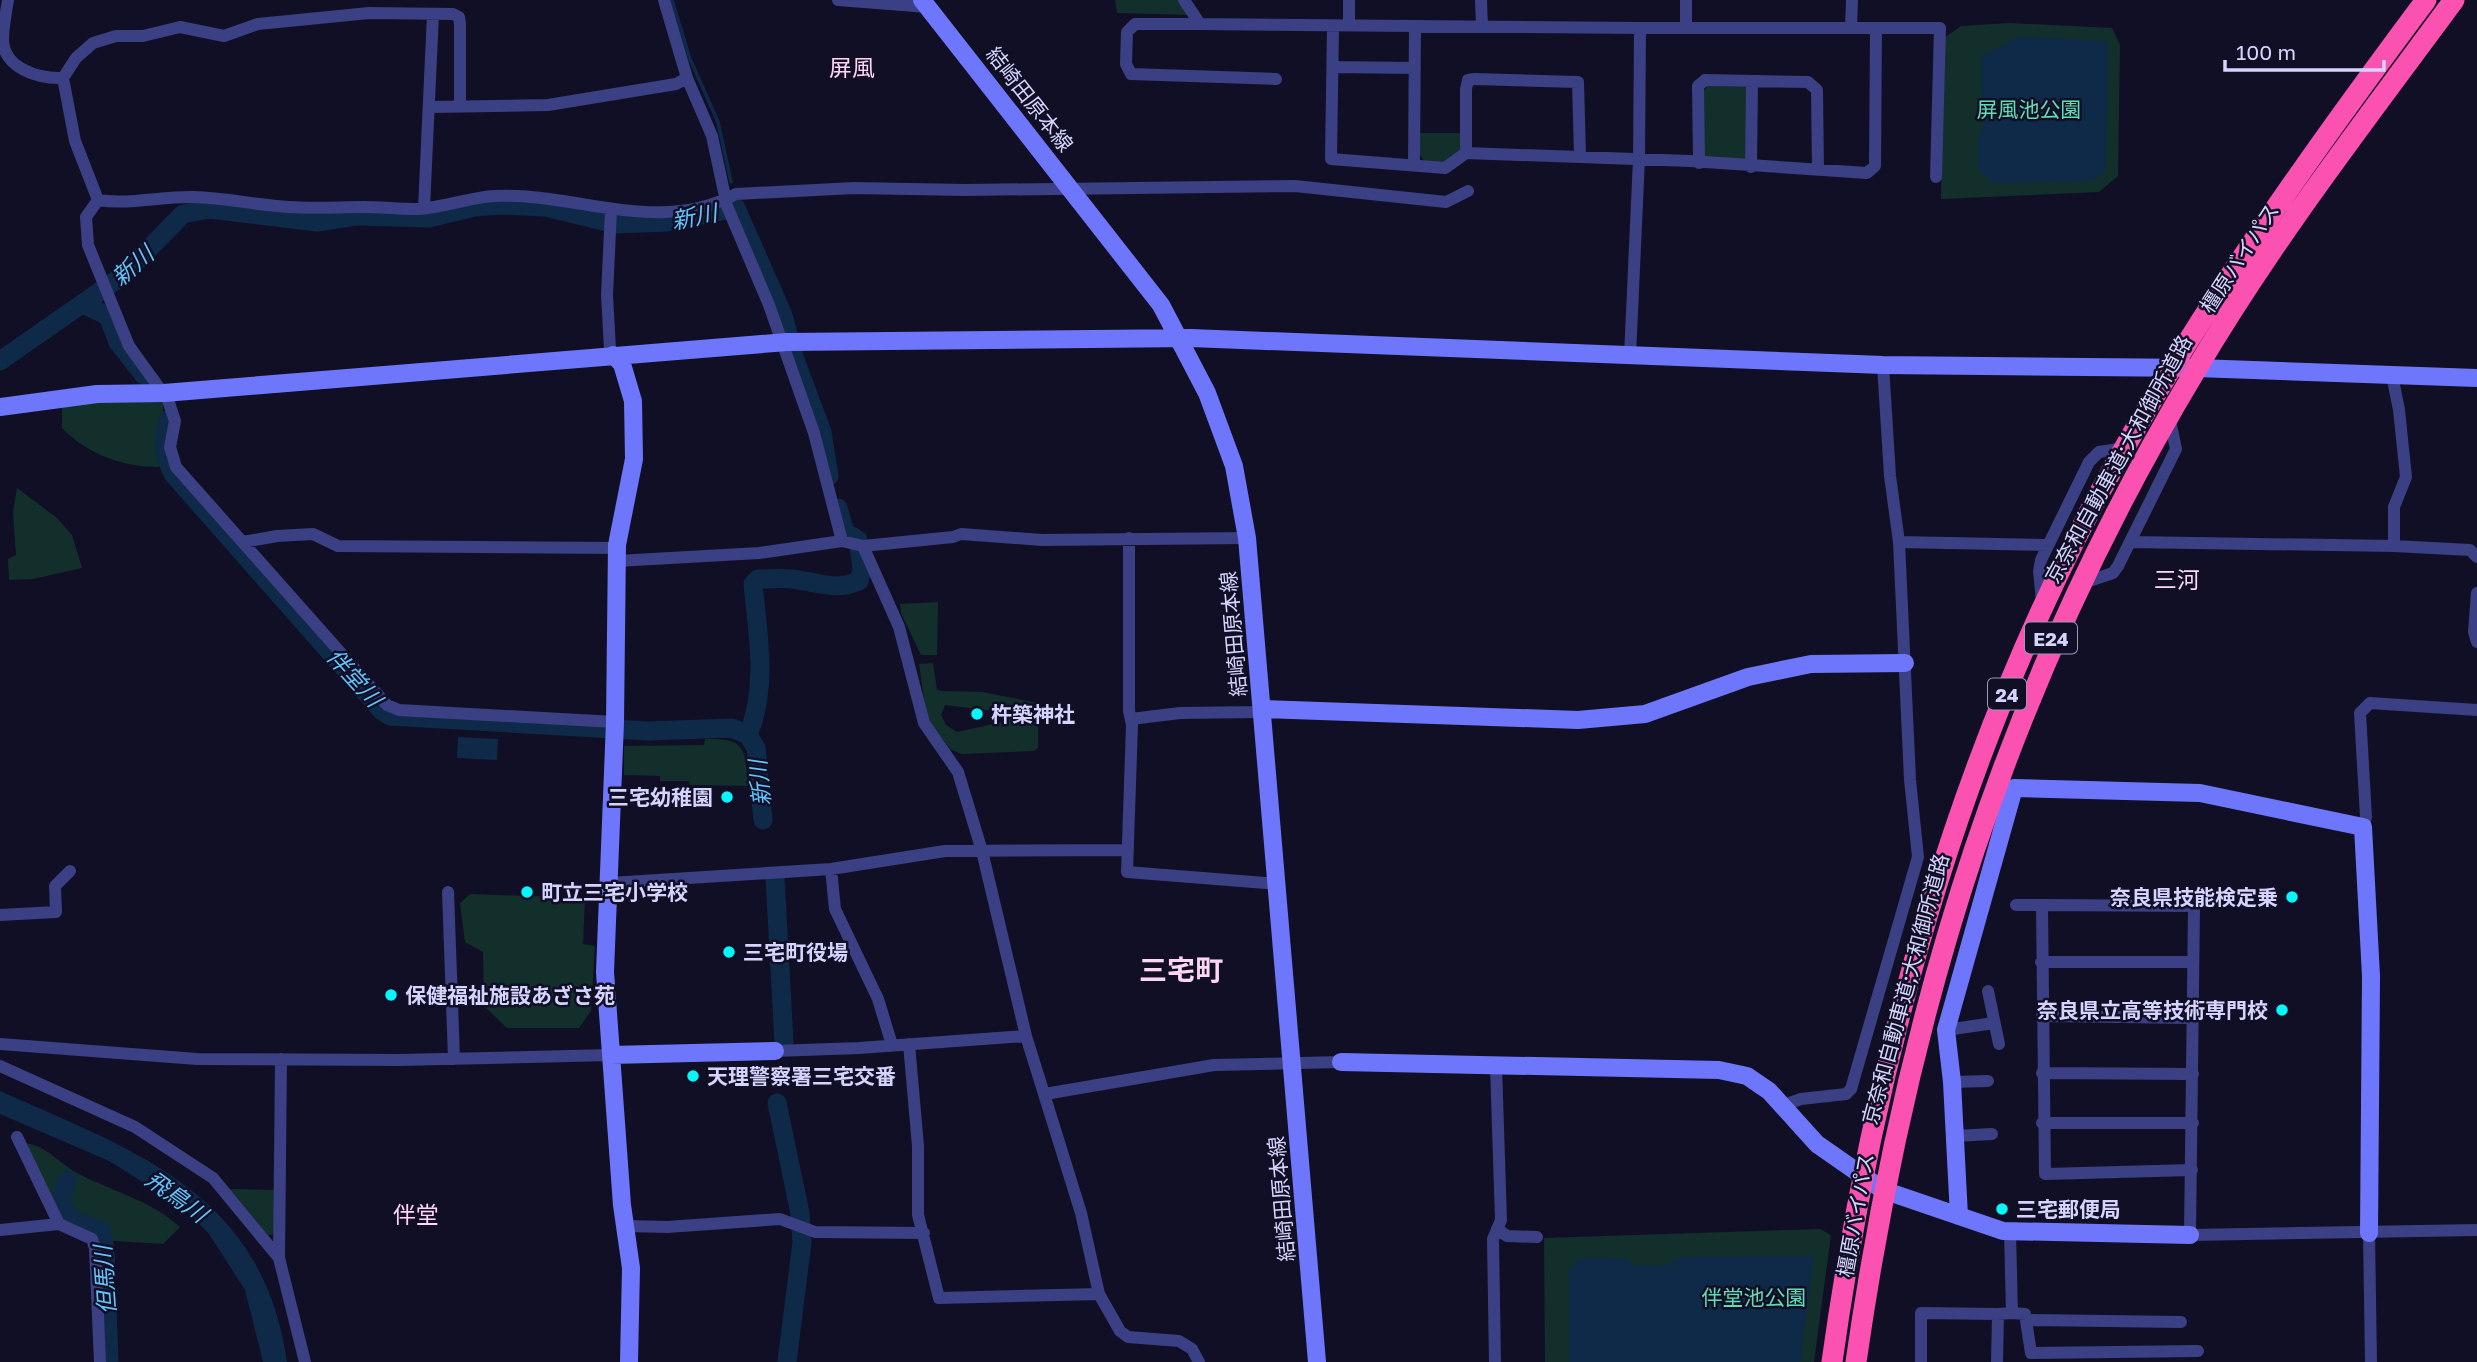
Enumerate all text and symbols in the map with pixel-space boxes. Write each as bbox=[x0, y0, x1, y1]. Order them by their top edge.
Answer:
scale bar bbox=[2225, 28, 2384, 72]
text: 100 m bbox=[2236, 39, 2296, 65]
street label: 結崎田原本線 bbox=[981, 41, 1079, 157]
district label: 屏風 bbox=[829, 53, 875, 81]
park label: 屏風池公園 bbox=[1977, 96, 2082, 122]
water label: 新川 bbox=[669, 197, 722, 234]
street label: 橿原バイパス bbox=[2194, 198, 2284, 318]
water label: 新川 bbox=[105, 237, 161, 291]
street label: 京奈和自動車道;大和御所道路 bbox=[2039, 331, 2197, 587]
district label: 三河 bbox=[2154, 565, 2200, 593]
street label: 結崎田原本線 bbox=[1215, 570, 1251, 698]
road number: E24 bbox=[2025, 622, 2077, 653]
water label: 伴堂川 bbox=[322, 642, 390, 714]
road number: 24 bbox=[1988, 678, 2026, 709]
place label: 杵築神社 bbox=[991, 701, 1075, 727]
marker: 杵築神社 bbox=[969, 706, 985, 722]
water label: 新川 bbox=[742, 756, 775, 807]
place label: 三宅幼稚園 bbox=[608, 784, 713, 810]
marker: 三宅幼稚園 bbox=[719, 789, 735, 805]
street label: 京奈和自動車道;大和御所道路 bbox=[1856, 851, 1954, 1127]
place label: 町立三宅小学校 bbox=[541, 879, 688, 905]
marker: 町立三宅小学校 bbox=[519, 884, 535, 900]
place label: 奈良県技能検定乗 bbox=[2110, 884, 2278, 910]
marker: 奈良県技能検定乗 bbox=[2284, 889, 2300, 905]
place label: 三宅町役場 bbox=[743, 939, 848, 965]
marker: 三宅町役場 bbox=[721, 944, 737, 960]
district label: 三宅町 bbox=[1139, 953, 1223, 986]
place label: 保健福祉施設あざさ苑 bbox=[405, 982, 615, 1008]
marker: 保健福祉施設あざさ苑 bbox=[383, 987, 399, 1003]
place label: 奈良県立高等技術専門校 bbox=[2037, 997, 2268, 1023]
marker: 奈良県立高等技術専門校 bbox=[2274, 1002, 2290, 1018]
place label: 天理警察署三宅交番 bbox=[707, 1063, 896, 1089]
marker: 天理警察署三宅交番 bbox=[685, 1068, 701, 1084]
street label: 結崎田原本線 bbox=[1263, 1135, 1299, 1263]
street label: 橿原バイパス bbox=[1831, 1151, 1879, 1279]
water label: 飛鳥川 bbox=[141, 1164, 216, 1229]
place label: 三宅郵便局 bbox=[2016, 1196, 2121, 1222]
district label: 伴堂 bbox=[393, 1200, 439, 1228]
marker: 三宅郵便局 bbox=[1994, 1201, 2010, 1217]
water label: 但馬川 bbox=[87, 1242, 120, 1315]
park label: 伴堂池公園 bbox=[1702, 1284, 1807, 1310]

